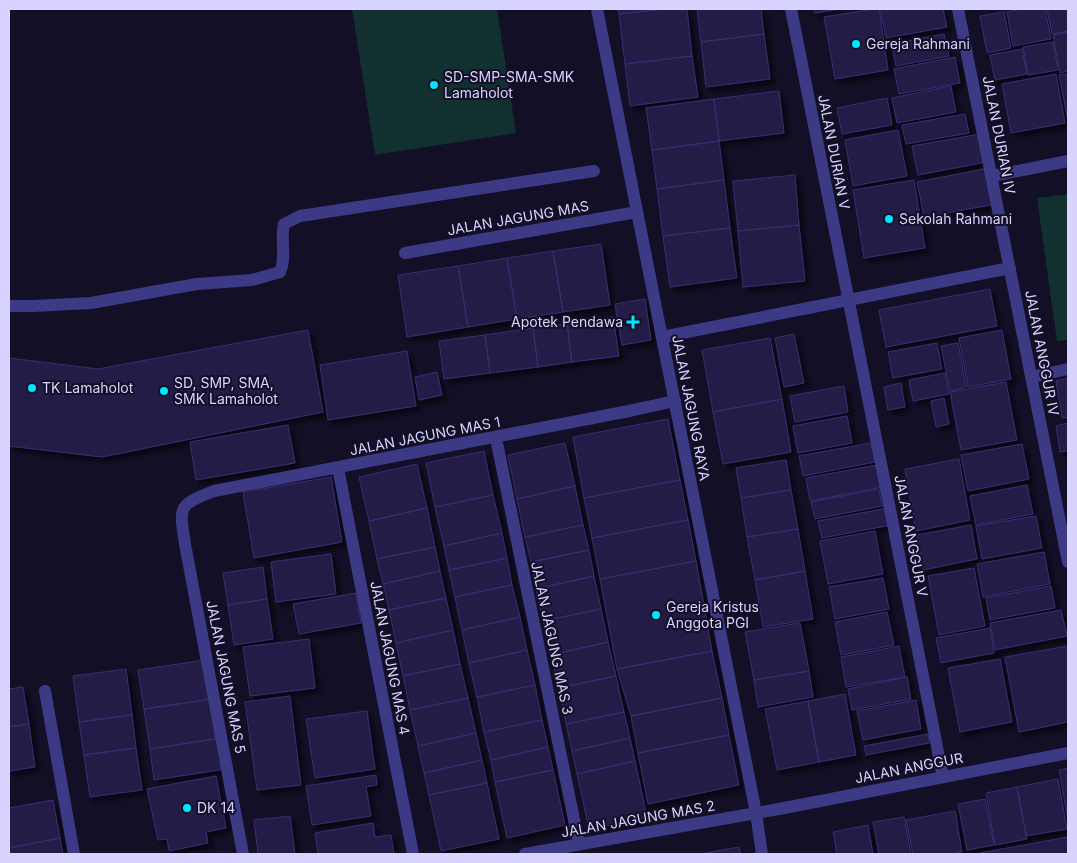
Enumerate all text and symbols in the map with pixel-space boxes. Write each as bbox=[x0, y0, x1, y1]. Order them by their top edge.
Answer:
place label: Gereja Rahmani bbox=[866, 35, 970, 52]
marker: Gereja Rahmani bbox=[850, 38, 862, 50]
place label: SD-SMP-SMA-SMK Lamaholot bbox=[444, 68, 575, 101]
street label: JALAN DURIAN IV bbox=[980, 74, 1019, 196]
marker: SD-SMP-SMA-SMK Lamaholot bbox=[428, 79, 440, 91]
street label: JALAN DURIAN V bbox=[815, 93, 854, 211]
street label: JALAN JAGUNG MAS bbox=[446, 197, 590, 238]
place label: Sekolah Rahmani bbox=[899, 210, 1012, 227]
marker: Sekolah Rahmani bbox=[883, 213, 895, 225]
street label: JALAN ANGGUR IV bbox=[1022, 289, 1063, 417]
place label: Apotek Pendawa bbox=[511, 313, 623, 330]
marker: Apotek Pendawa bbox=[627, 316, 639, 328]
street label: JALAN JAGUNG RAYA bbox=[669, 334, 714, 482]
place label: SD, SMP, SMA, SMK Lamaholot bbox=[174, 374, 278, 407]
place label: TK Lamaholot bbox=[42, 379, 134, 396]
marker: TK Lamaholot bbox=[26, 382, 38, 394]
marker: SD, SMP, SMA, SMK Lamaholot bbox=[158, 385, 170, 397]
street label: JALAN JAGUNG MAS 1 bbox=[348, 413, 502, 458]
street label: JALAN ANGGUR V bbox=[891, 474, 932, 599]
street label: JALAN JAGUNG MAS 3 bbox=[528, 560, 577, 716]
street label: JALAN JAGUNG MAS 4 bbox=[367, 580, 414, 736]
place label: Gereja Kristus Anggota PGI bbox=[666, 598, 759, 631]
street label: JALAN JAGUNG MAS 5 bbox=[203, 599, 250, 755]
marker: Gereja Kristus Anggota PGI bbox=[650, 609, 662, 621]
street label: JALAN ANGGUR bbox=[853, 749, 965, 786]
street label: JALAN JAGUNG MAS 2 bbox=[560, 797, 716, 840]
place label: DK 14 bbox=[197, 799, 235, 816]
marker: DK 14 bbox=[181, 802, 193, 814]

